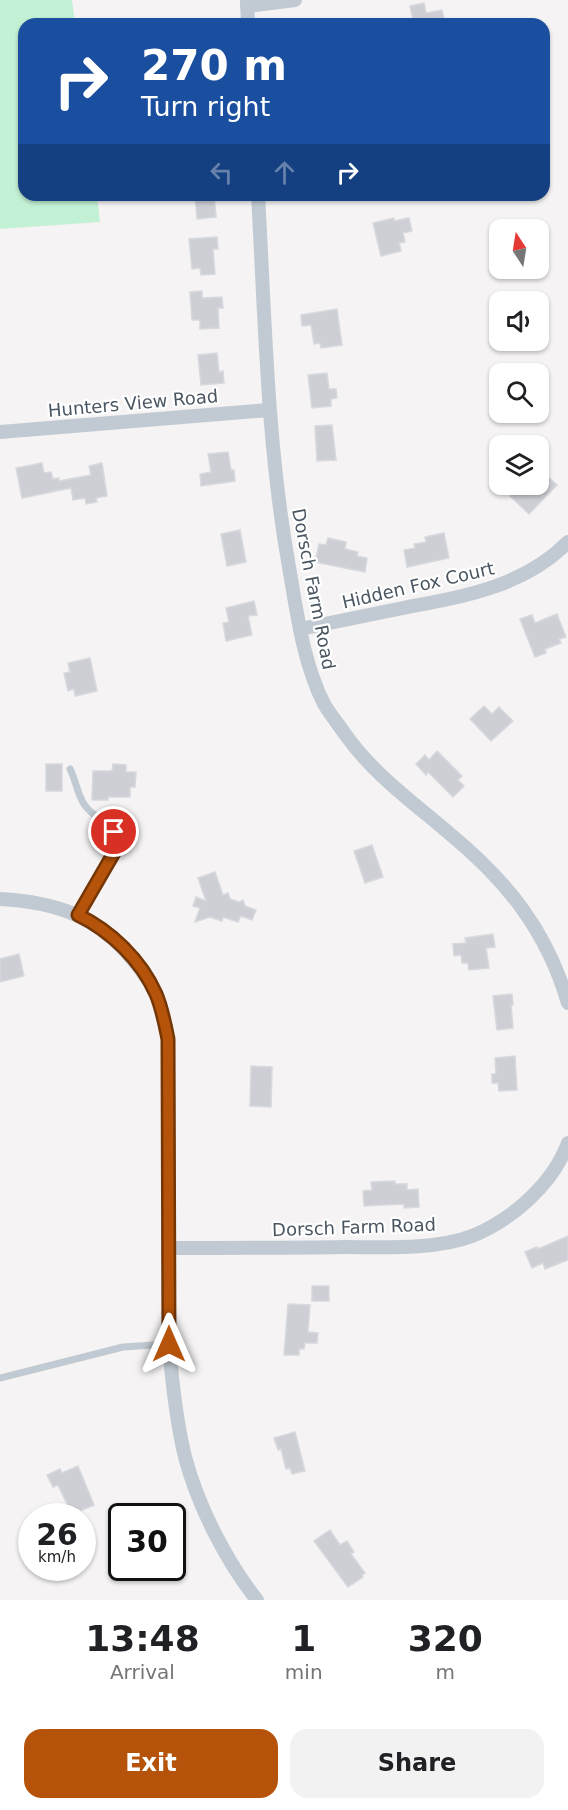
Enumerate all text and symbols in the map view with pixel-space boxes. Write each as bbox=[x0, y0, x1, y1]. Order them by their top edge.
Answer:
text: 270 m bbox=[141, 41, 287, 90]
icon: right bbox=[42, 42, 120, 120]
text: Turn right bbox=[141, 91, 270, 122]
icon: left bbox=[205, 156, 238, 189]
icon: ahead bbox=[268, 156, 301, 189]
icon: right bbox=[331, 156, 364, 189]
north arrow bbox=[489, 219, 549, 279]
map controls bbox=[489, 219, 549, 495]
button: sound bbox=[489, 291, 549, 351]
button: search bbox=[489, 363, 549, 423]
street label: Hunters View Road bbox=[47, 385, 219, 421]
button: layers bbox=[489, 435, 549, 495]
street label: Dorsch Farm Road bbox=[288, 507, 340, 671]
street label: Hidden Fox Court bbox=[340, 557, 496, 613]
pin bbox=[88, 806, 139, 857]
icon: arrive bbox=[97, 815, 130, 848]
street label: Dorsch Farm Road bbox=[272, 1214, 436, 1240]
position arrow bbox=[137, 1312, 201, 1376]
speed limit sign: 30 bbox=[108, 1503, 186, 1581]
text: 26 bbox=[36, 1517, 78, 1552]
text: km/h bbox=[38, 1548, 76, 1566]
text: 13:48 bbox=[85, 1618, 200, 1659]
text: 1 bbox=[291, 1618, 316, 1659]
text: 320 bbox=[408, 1618, 483, 1659]
text: Arrival bbox=[110, 1660, 175, 1684]
text: min bbox=[285, 1660, 323, 1684]
text: m bbox=[436, 1660, 455, 1684]
button: Exit bbox=[24, 1729, 278, 1798]
button: Share bbox=[290, 1729, 544, 1798]

